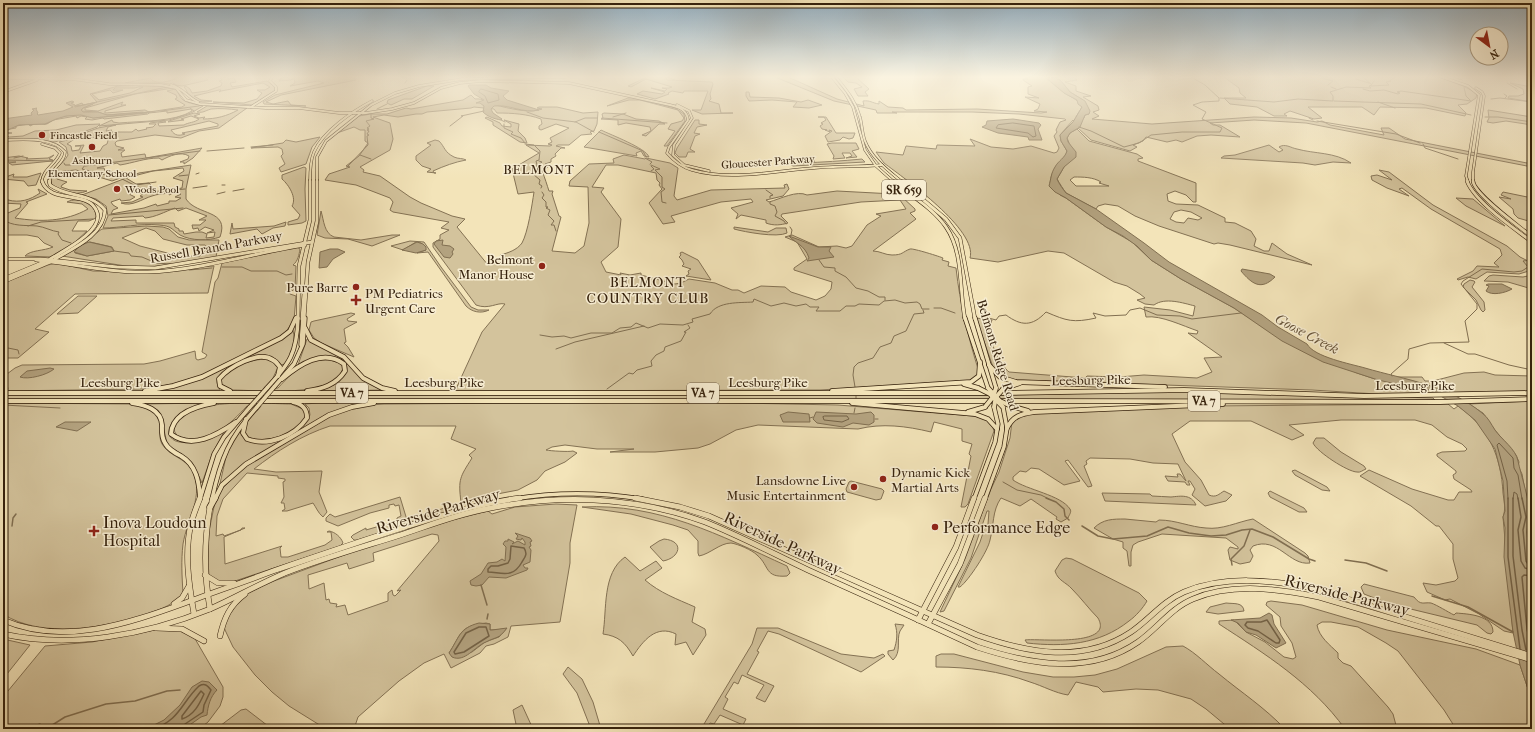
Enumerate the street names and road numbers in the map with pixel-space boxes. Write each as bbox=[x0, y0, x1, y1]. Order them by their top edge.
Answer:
street label: Gloucester Parkway bbox=[721, 152, 816, 172]
road number: SR 659 bbox=[882, 180, 926, 200]
street label: Russell Branch Parkway bbox=[149, 228, 284, 266]
street label: Belmont Ridge Road bbox=[974, 297, 1022, 413]
street label: Leesburg Pike bbox=[1051, 372, 1131, 388]
street label: Leesburg Pike bbox=[80, 375, 160, 390]
street label: Leesburg Pike bbox=[404, 375, 484, 390]
street label: Leesburg Pike bbox=[728, 375, 808, 390]
street label: Leesburg Pike bbox=[1375, 378, 1455, 393]
road number: VA 7 bbox=[336, 383, 368, 403]
road number: VA 7 bbox=[687, 383, 719, 403]
road number: VA 7 bbox=[1188, 391, 1220, 411]
street label: Riverside Parkway bbox=[374, 484, 503, 538]
street label: Riverside Parkway bbox=[721, 507, 846, 579]
street label: Riverside Parkway bbox=[1282, 570, 1412, 620]

